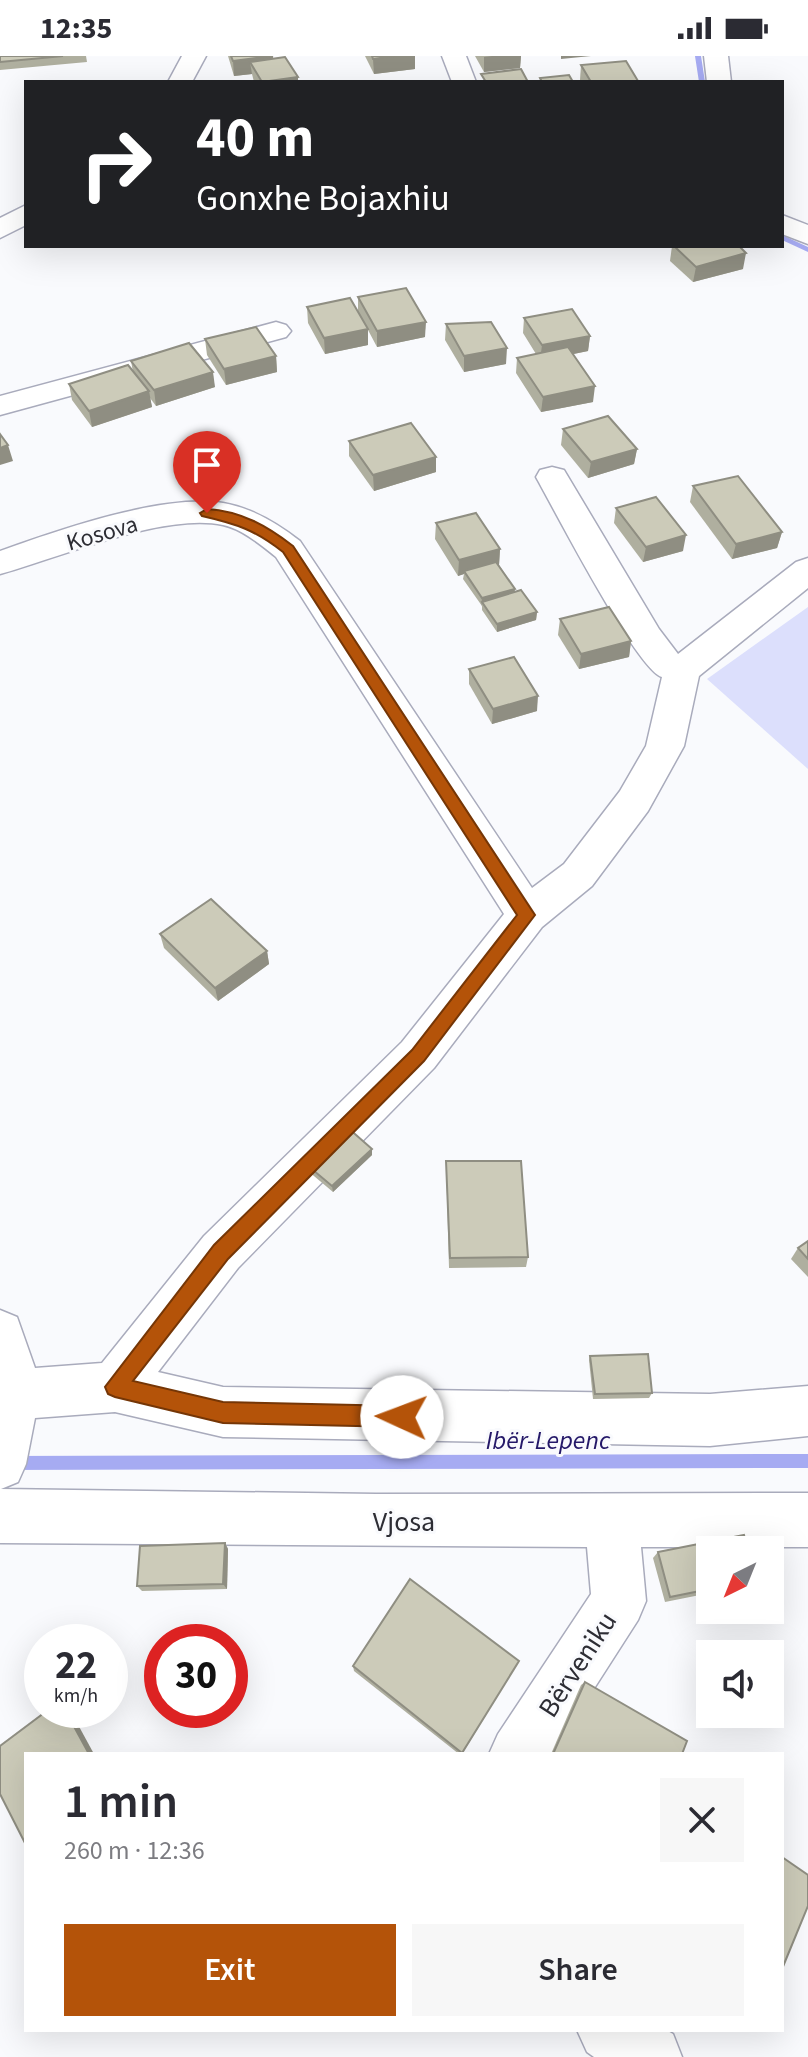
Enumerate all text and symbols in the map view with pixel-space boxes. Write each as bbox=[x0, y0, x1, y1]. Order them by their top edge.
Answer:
text: 12:35 bbox=[40, 7, 112, 50]
text: 40 m bbox=[196, 99, 314, 178]
icon: right bbox=[64, 112, 168, 216]
text: Gonxhe Bojaxhiu bbox=[196, 173, 450, 224]
pin bbox=[173, 431, 241, 513]
icon: arrive bbox=[185, 443, 229, 487]
street label: Kosova bbox=[62, 507, 142, 560]
position arrow bbox=[360, 1375, 444, 1459]
water label: Ibër-Lepenc bbox=[486, 1422, 611, 1459]
street label: Vjosa bbox=[373, 1502, 435, 1542]
north arrow bbox=[696, 1536, 784, 1624]
map controls bbox=[696, 1536, 784, 1728]
street label: Bërveniku bbox=[529, 1604, 627, 1725]
speed limit sign: 30 bbox=[144, 1624, 248, 1728]
text: 22 bbox=[55, 1637, 97, 1694]
button: sound bbox=[696, 1640, 784, 1728]
text: km/h bbox=[54, 1682, 98, 1710]
text: 1 min bbox=[64, 1768, 178, 1836]
button: close bbox=[660, 1778, 744, 1862]
text: 260 m · 12:36 bbox=[64, 1832, 205, 1869]
button: Exit bbox=[64, 1924, 396, 2016]
button: Share bbox=[412, 1924, 744, 2016]

